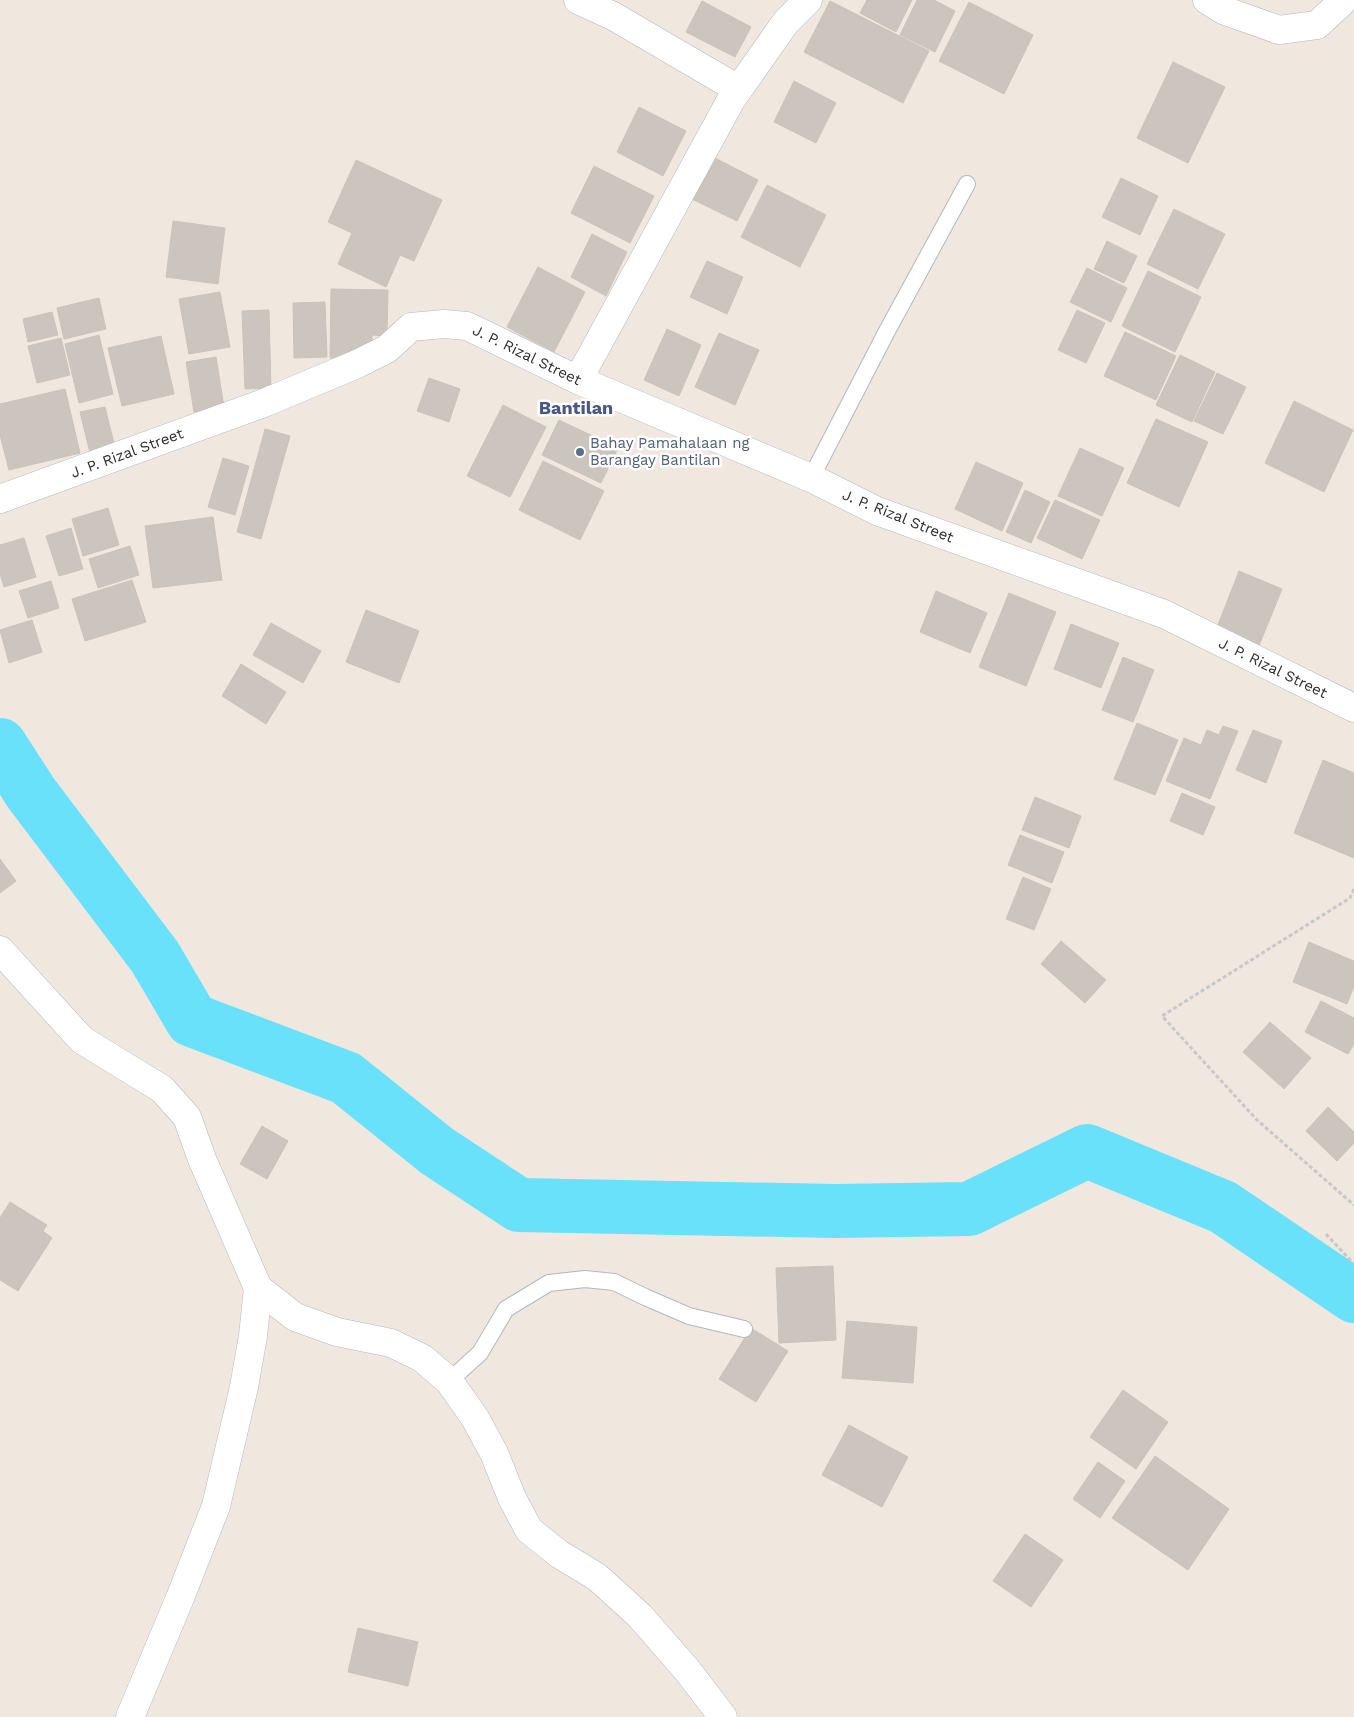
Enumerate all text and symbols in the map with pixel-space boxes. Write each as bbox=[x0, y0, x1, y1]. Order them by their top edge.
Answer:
street label: J. P. Rizal Street bbox=[470, 321, 585, 389]
district label: Bantilan bbox=[539, 397, 613, 418]
street label: J. P. Rizal Street bbox=[68, 424, 186, 482]
place label: Bahay Pamahalaan ng Barangay Bantilan bbox=[590, 434, 750, 469]
marker: Bahay Pamahalaan ng Barangay Bantilan bbox=[574, 446, 586, 458]
street label: J. P. Rizal Street bbox=[840, 485, 957, 547]
street label: J. P. Rizal Street bbox=[1216, 634, 1331, 702]

